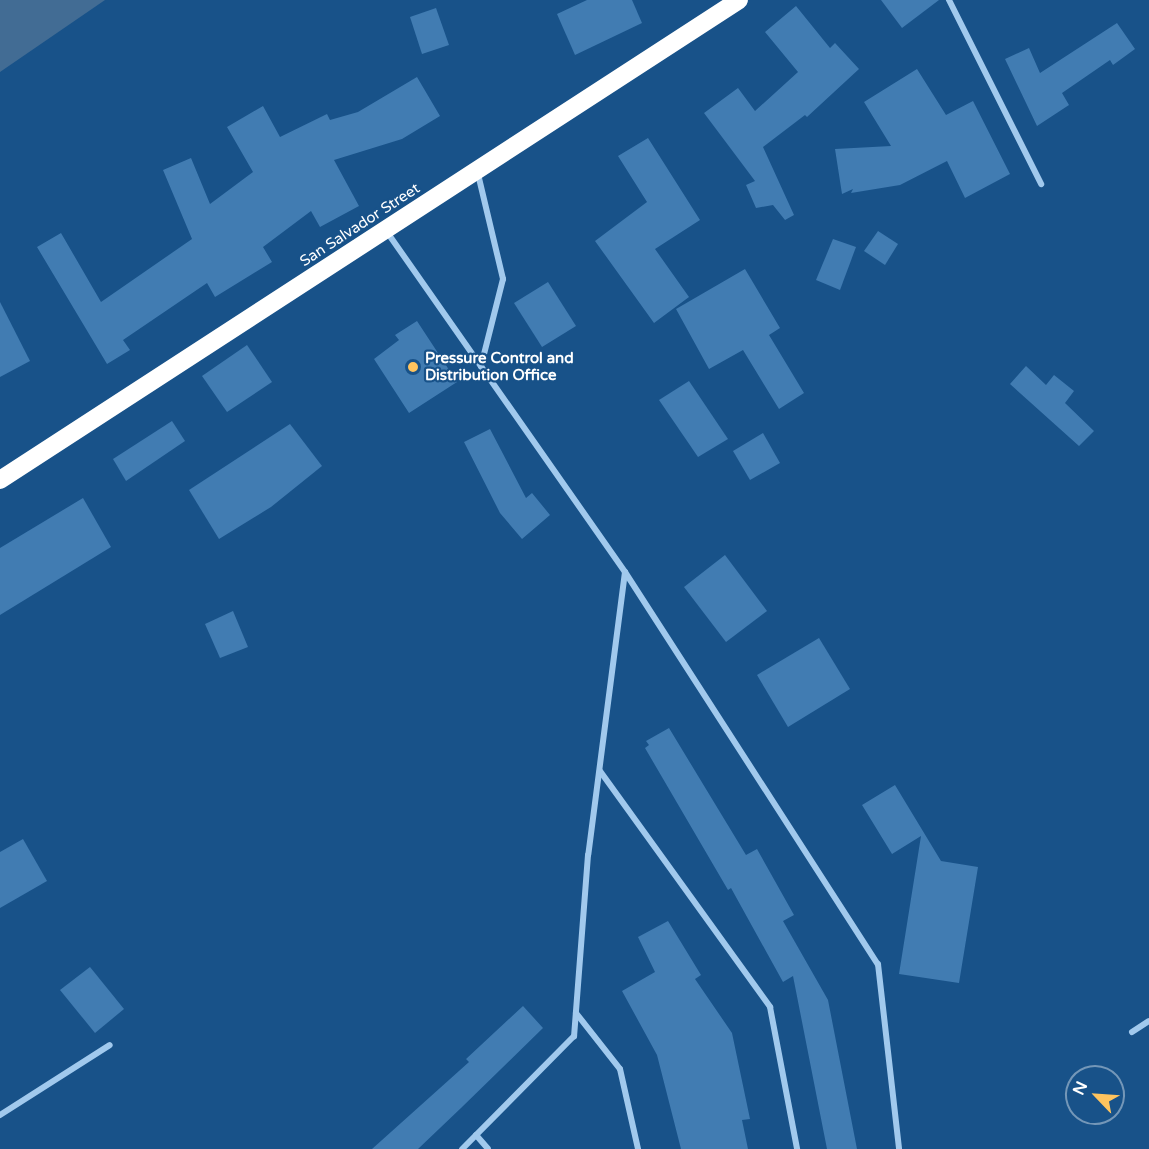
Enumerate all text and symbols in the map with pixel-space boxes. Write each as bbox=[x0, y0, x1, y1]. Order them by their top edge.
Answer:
street label: San Salvador Street bbox=[297, 179, 423, 271]
place label: Pressure Control and Distribution Office bbox=[425, 349, 574, 384]
marker: Pressure Control and Distribution Office bbox=[406, 360, 420, 374]
north arrow bbox=[1065, 1065, 1125, 1125]
text: N bbox=[1069, 1078, 1092, 1098]

